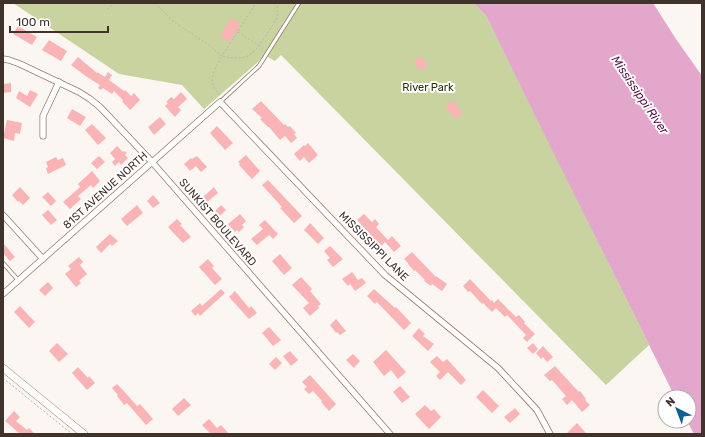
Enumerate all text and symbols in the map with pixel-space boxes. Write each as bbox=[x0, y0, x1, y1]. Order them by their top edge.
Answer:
scale bar bbox=[10, 8, 108, 34]
text: 100 m bbox=[16, 15, 50, 29]
water label: Mississippi River bbox=[609, 53, 672, 137]
park label: River Park bbox=[402, 81, 454, 94]
street label: 81ST AVENUE NORTH bbox=[61, 149, 150, 232]
street label: SUNKIST BOULEVARD bbox=[176, 176, 259, 269]
street label: MISSISSIPPI LANE bbox=[336, 209, 411, 284]
north arrow bbox=[657, 389, 697, 429]
text: N bbox=[663, 394, 678, 409]

